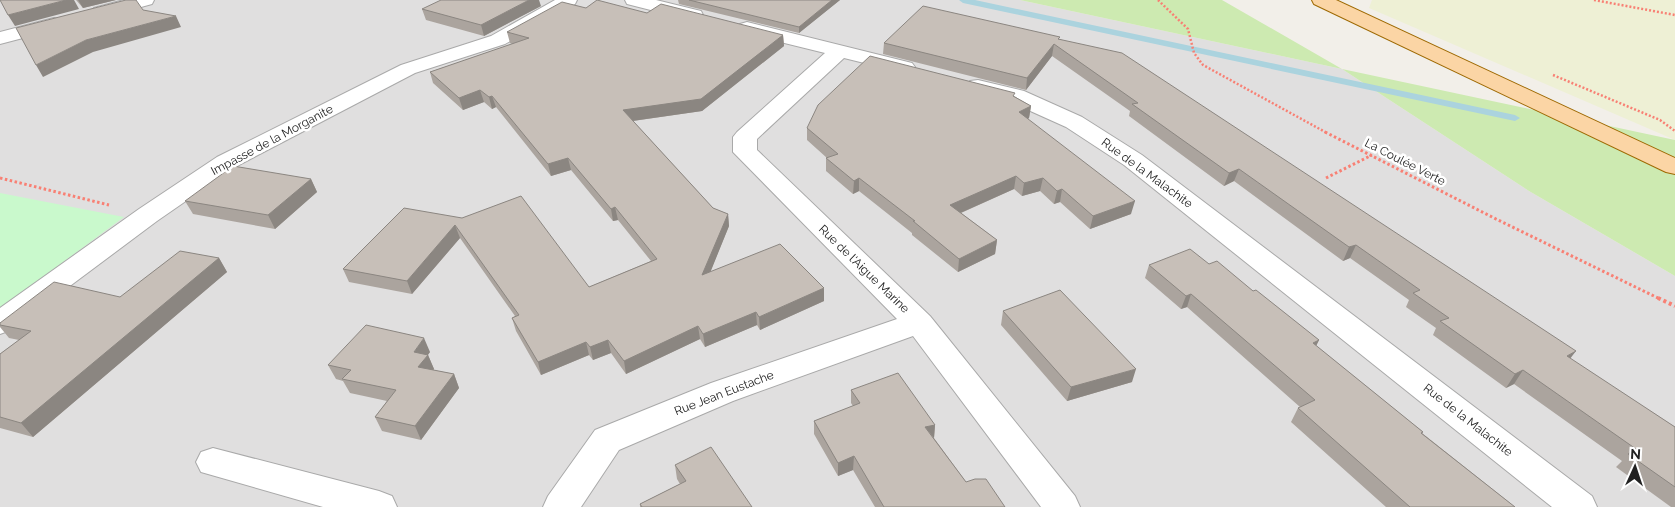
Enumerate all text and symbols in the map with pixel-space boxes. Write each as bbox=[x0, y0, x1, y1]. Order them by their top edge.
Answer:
street label: Impasse de la Morganite bbox=[209, 102, 335, 178]
street label: Rue de la Malachite bbox=[1099, 135, 1195, 211]
street label: La Coulée Verte bbox=[1362, 136, 1448, 188]
street label: Rue de l'Aigue Marine bbox=[816, 222, 912, 316]
street label: Rue Jean Eustache bbox=[672, 368, 776, 418]
street label: Rue de la Malachite bbox=[1421, 381, 1515, 459]
north arrow bbox=[1610, 442, 1660, 492]
text: N bbox=[1630, 446, 1641, 462]

